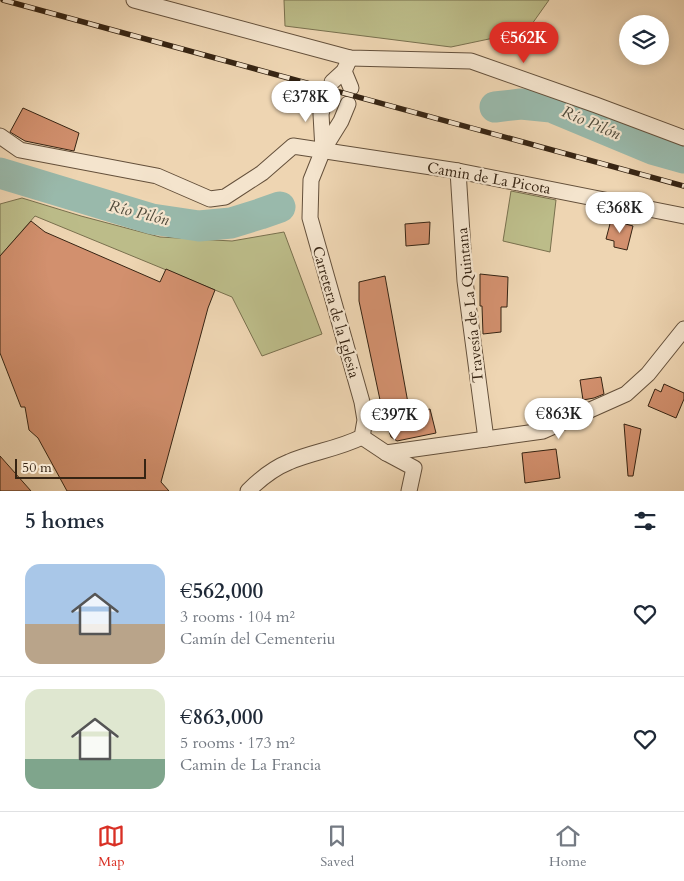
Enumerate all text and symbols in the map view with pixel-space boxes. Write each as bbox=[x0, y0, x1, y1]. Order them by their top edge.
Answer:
map controls bbox=[619, 15, 669, 65]
button: layers bbox=[619, 15, 669, 65]
pin: €562K bbox=[489, 22, 559, 64]
text: €562K bbox=[500, 27, 548, 49]
pin: €378K bbox=[271, 80, 341, 123]
text: €378K bbox=[282, 86, 330, 108]
water label: Río Pilón bbox=[558, 101, 624, 145]
street label: Camin de La Picota bbox=[426, 157, 553, 199]
pin: €368K bbox=[585, 192, 655, 234]
water label: Río Pilón bbox=[107, 195, 172, 231]
text: €368K bbox=[596, 197, 644, 219]
street label: Travesía de La Quintana bbox=[452, 226, 488, 383]
street label: Carretera de la Iglesia bbox=[308, 244, 365, 381]
pin: €397K bbox=[360, 398, 430, 441]
pin: €863K bbox=[524, 398, 594, 440]
text: €863K bbox=[535, 403, 583, 425]
text: €397K bbox=[371, 404, 419, 426]
scale bar bbox=[15, 456, 146, 479]
text: 50 m bbox=[22, 458, 52, 477]
text: 5 homes bbox=[25, 507, 104, 536]
icon: filters bbox=[631, 507, 659, 535]
text: €562,000 bbox=[180, 577, 263, 606]
icon: home bbox=[65, 584, 125, 644]
icon: heart bbox=[631, 600, 659, 628]
text: 3 rooms · 104 m² bbox=[180, 606, 295, 628]
text: Camín del Cementeriu bbox=[180, 628, 336, 650]
text: €863,000 bbox=[180, 703, 263, 732]
icon: home bbox=[65, 709, 125, 769]
icon: heart bbox=[631, 725, 659, 753]
text: 5 rooms · 173 m² bbox=[180, 732, 295, 754]
text: Camin de La Francia bbox=[180, 754, 321, 776]
tab: Map bbox=[97, 822, 125, 871]
tab: Saved bbox=[320, 822, 354, 871]
tab: Home bbox=[549, 822, 587, 871]

